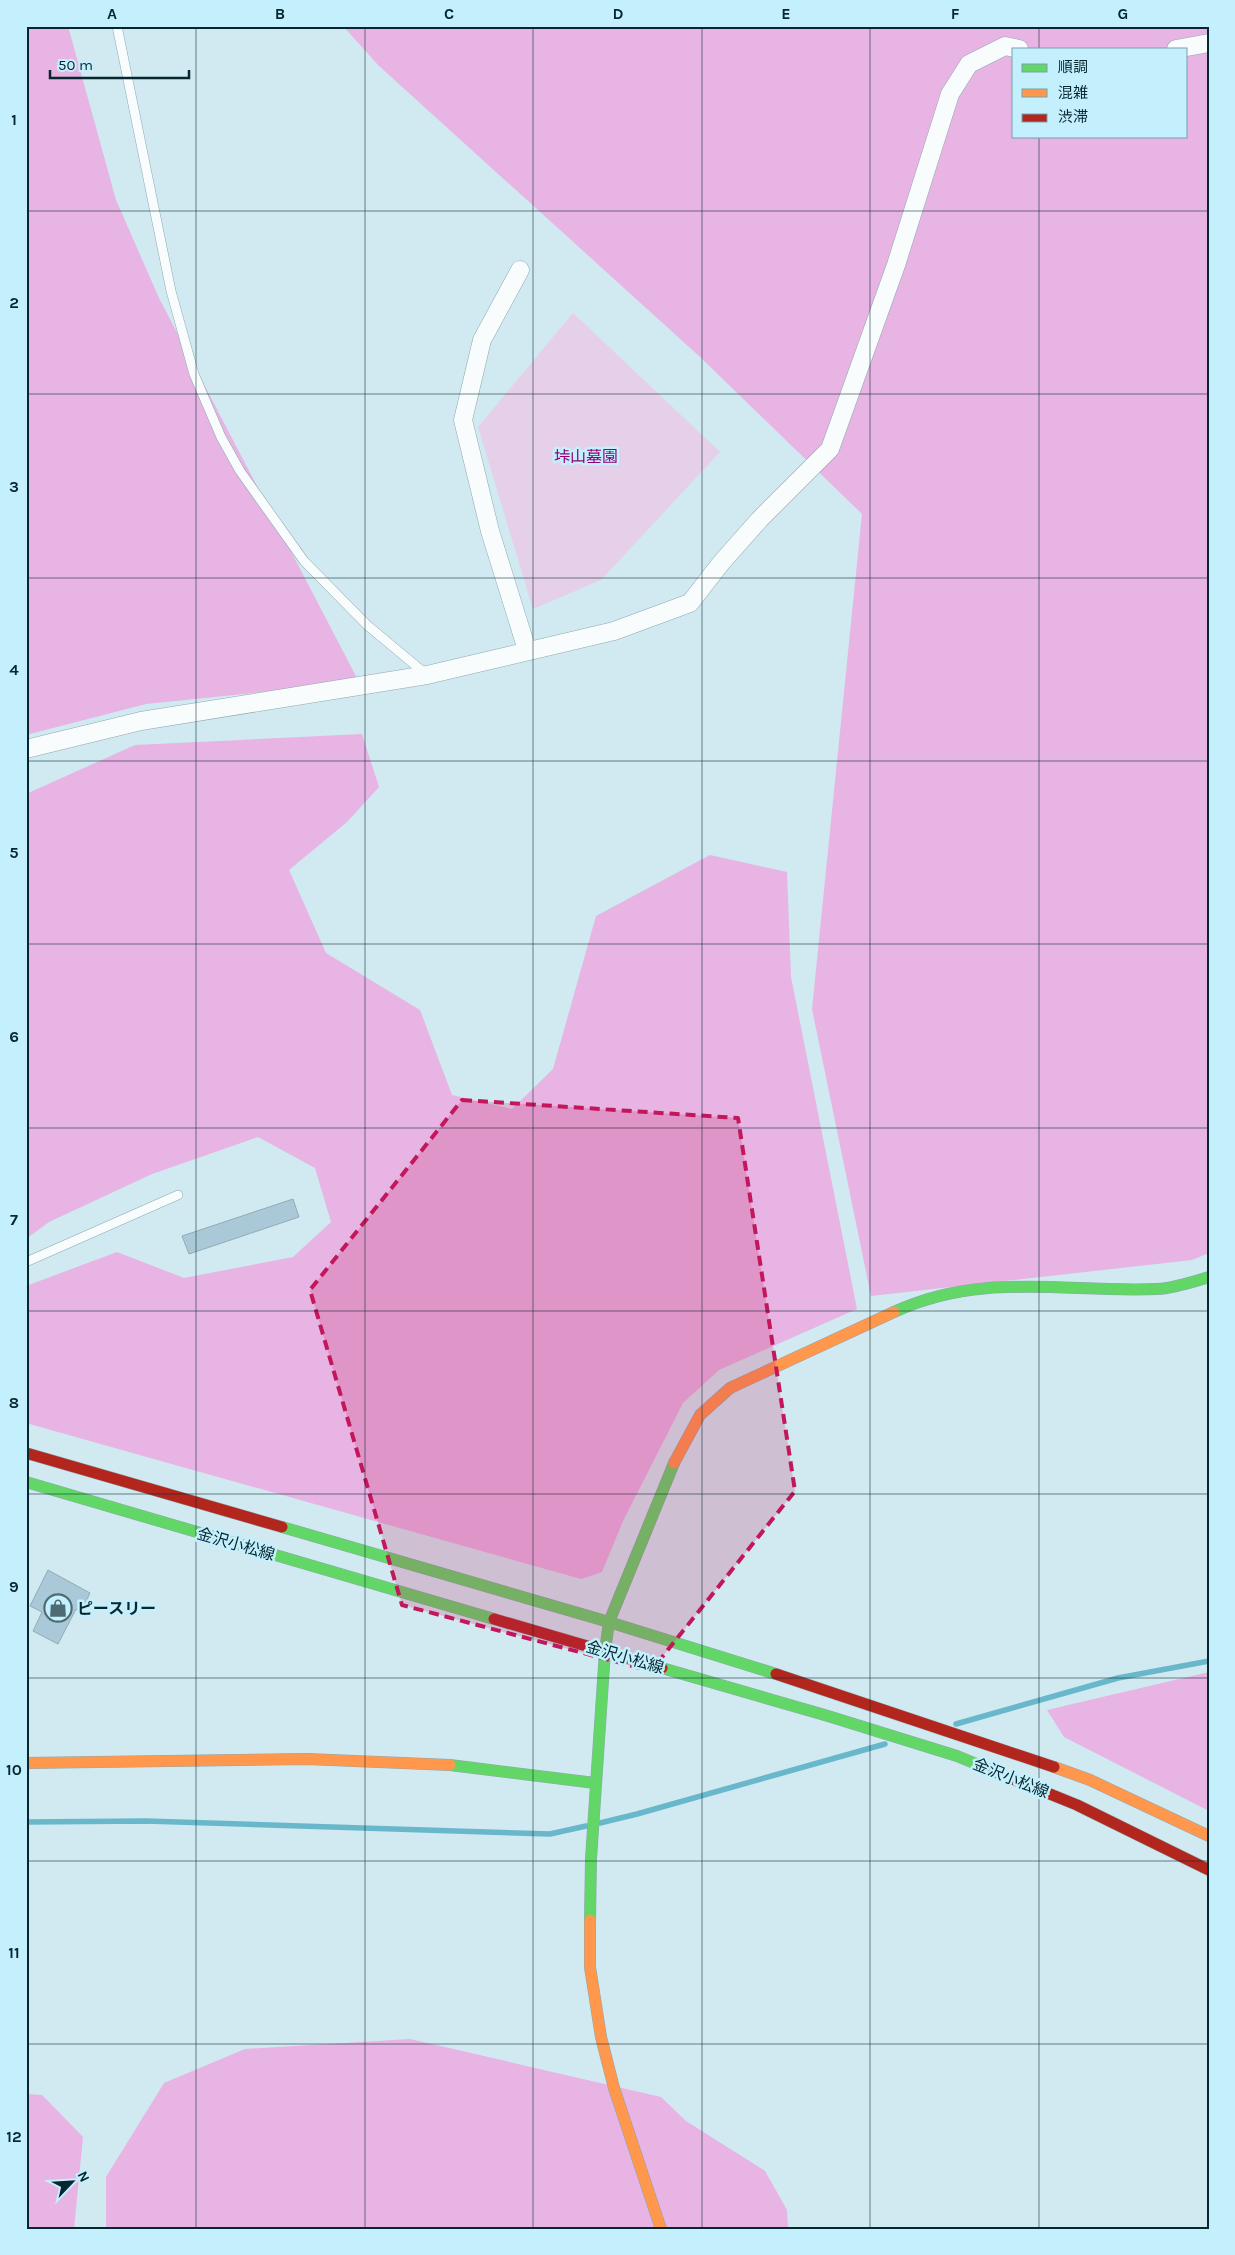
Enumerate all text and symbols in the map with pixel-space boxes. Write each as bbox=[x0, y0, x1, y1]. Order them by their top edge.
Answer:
text: A bbox=[107, 4, 117, 23]
text: B bbox=[275, 4, 285, 23]
text: C bbox=[444, 4, 454, 23]
text: D bbox=[613, 4, 624, 23]
text: E bbox=[781, 4, 791, 23]
text: F bbox=[951, 4, 960, 23]
text: G bbox=[1118, 4, 1128, 23]
scale bar bbox=[50, 48, 189, 80]
legend bbox=[1012, 48, 1188, 138]
text: 50 m bbox=[58, 56, 93, 74]
text: 順調 bbox=[1058, 58, 1088, 76]
text: 混雑 bbox=[1058, 84, 1088, 102]
text: 渋滞 bbox=[1058, 108, 1088, 126]
text: 1 bbox=[11, 110, 17, 129]
text: 2 bbox=[9, 293, 19, 312]
park label: 垰山墓園 bbox=[554, 447, 618, 466]
text: 3 bbox=[9, 477, 19, 496]
text: 4 bbox=[9, 660, 19, 679]
text: 5 bbox=[9, 843, 19, 862]
text: 6 bbox=[9, 1027, 19, 1046]
text: 7 bbox=[10, 1210, 18, 1229]
text: 8 bbox=[9, 1393, 19, 1412]
street label: 金沢小松線 bbox=[195, 1524, 277, 1564]
text: 9 bbox=[9, 1577, 19, 1596]
shop icon: ピースリー bbox=[43, 1593, 73, 1623]
place label: ピースリー bbox=[77, 1599, 156, 1618]
street label: 金沢小松線 bbox=[584, 1637, 666, 1677]
street label: 金沢小松線 bbox=[970, 1754, 1052, 1802]
text: 10 bbox=[6, 1760, 22, 1779]
text: 11 bbox=[8, 1943, 20, 1962]
text: 12 bbox=[6, 2127, 22, 2146]
north arrow bbox=[48, 2158, 98, 2208]
text: N bbox=[74, 2169, 93, 2185]

